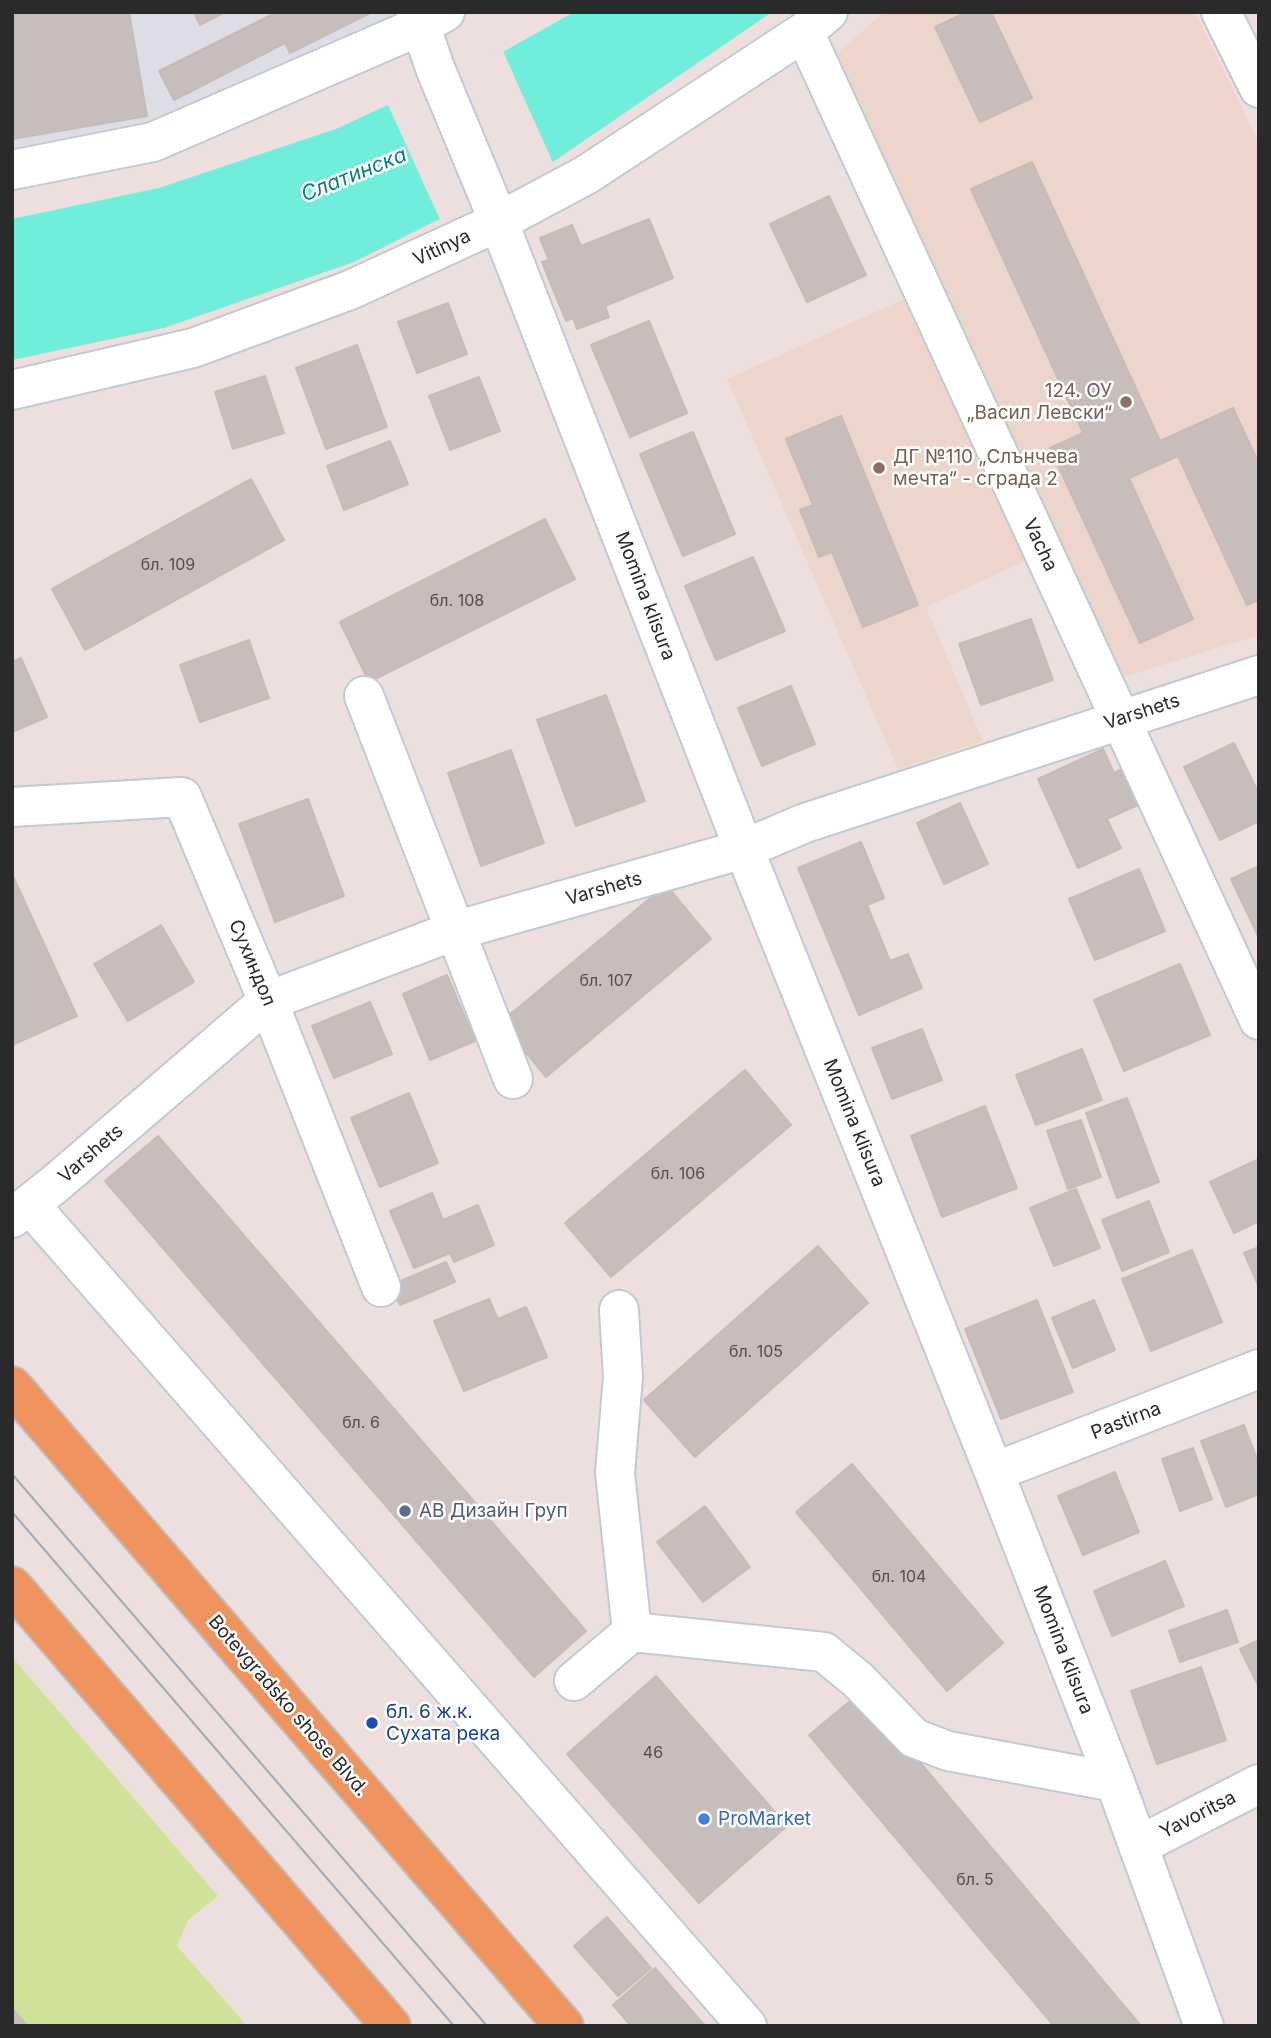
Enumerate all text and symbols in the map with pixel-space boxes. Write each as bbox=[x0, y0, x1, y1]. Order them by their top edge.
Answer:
water label: Слатинска bbox=[298, 142, 410, 208]
street label: Vitinya bbox=[410, 225, 474, 271]
place label: 124. ОУ „Васил Левски“ bbox=[967, 380, 1112, 424]
marker: 124. ОУ „Васил Левски“ bbox=[1118, 394, 1134, 410]
place label: ДГ №110 „Слънчева мечта“ - сграда 2 bbox=[893, 446, 1078, 490]
marker: ДГ №110 „Слънчева мечта“ - сграда 2 bbox=[871, 460, 887, 476]
street label: Vacha bbox=[1018, 515, 1062, 575]
street label: Momina klisura bbox=[610, 529, 680, 663]
house number: бл. 109 bbox=[141, 555, 195, 575]
house number: бл. 108 bbox=[430, 591, 484, 611]
street label: Varshets bbox=[1101, 689, 1183, 735]
street label: Varshets bbox=[563, 867, 645, 911]
street label: Сухиндол bbox=[224, 916, 280, 1010]
house number: бл. 107 bbox=[579, 971, 633, 991]
street label: Momina klisura bbox=[818, 1056, 890, 1190]
street label: Varshets bbox=[54, 1120, 128, 1188]
house number: бл. 106 bbox=[651, 1164, 705, 1184]
house number: бл. 105 bbox=[729, 1342, 783, 1362]
street label: Pastirna bbox=[1088, 1397, 1164, 1445]
house number: бл. 6 bbox=[342, 1413, 380, 1433]
place label: АВ Дизайн Груп bbox=[419, 1500, 568, 1522]
marker: АВ Дизайн Груп bbox=[397, 1503, 413, 1519]
house number: бл. 104 bbox=[872, 1567, 926, 1587]
street label: Momina klisura bbox=[1028, 1583, 1098, 1717]
street label: Botevgradsko shose Blvd. bbox=[203, 1611, 373, 1801]
place label: бл. 6 ж.к. Сухата река bbox=[386, 1701, 500, 1745]
marker: бл. 6 ж.к. Сухата река bbox=[364, 1715, 380, 1731]
house number: 46 bbox=[643, 1743, 663, 1763]
street label: Yavoritsa bbox=[1156, 1786, 1240, 1844]
place label: ProMarket bbox=[718, 1808, 811, 1830]
marker: ProMarket bbox=[696, 1811, 712, 1827]
house number: бл. 5 bbox=[956, 1870, 994, 1890]

